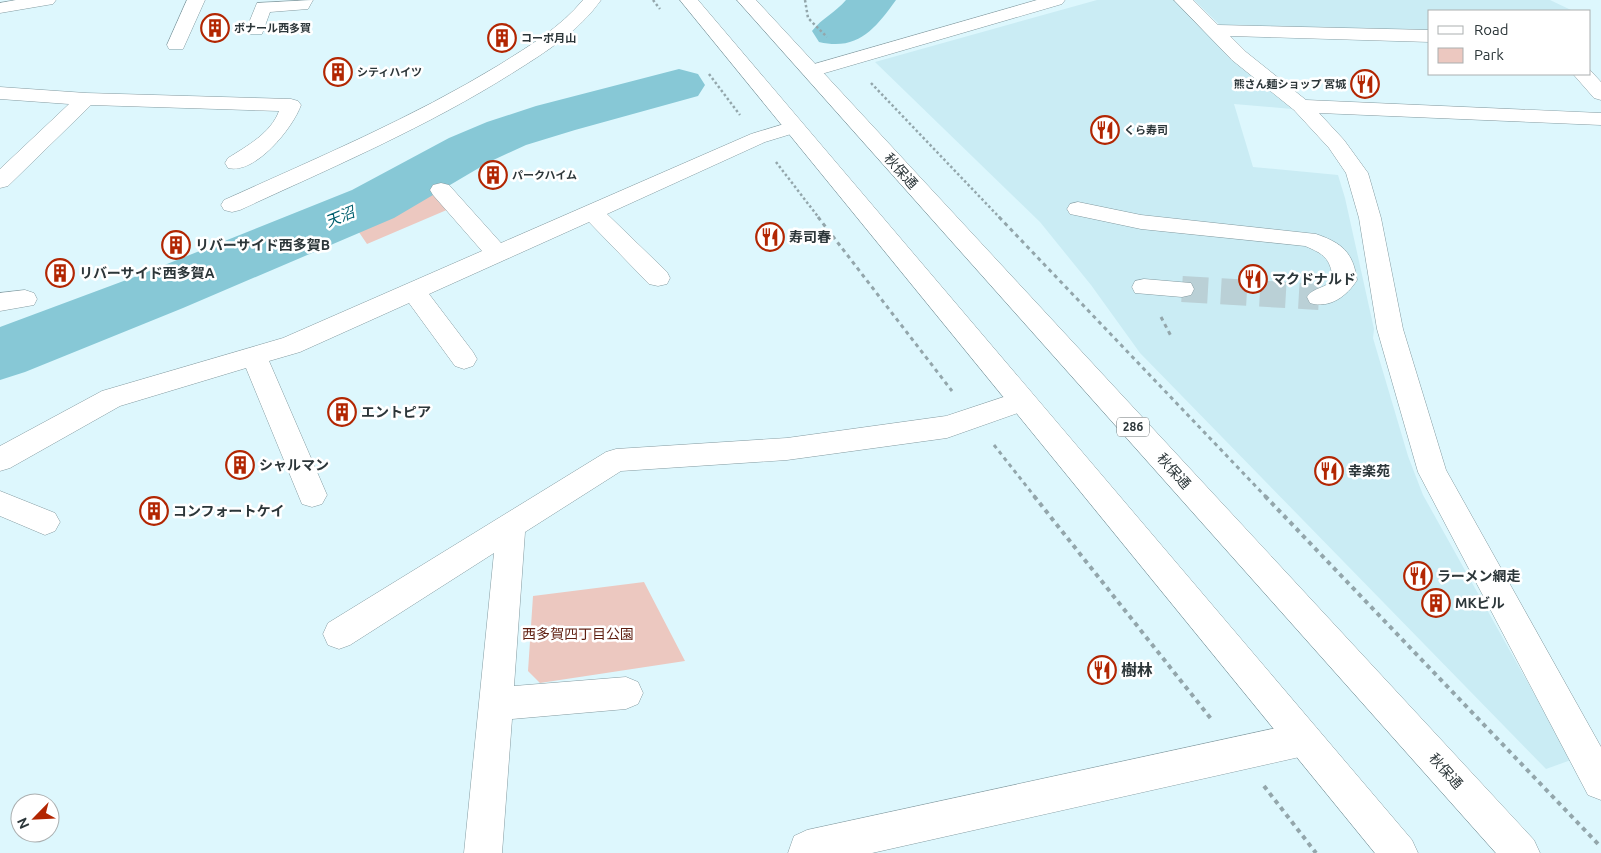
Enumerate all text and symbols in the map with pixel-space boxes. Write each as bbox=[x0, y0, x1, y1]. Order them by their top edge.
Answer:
legend bbox=[1428, 10, 1591, 75]
building icon: ボナール西多賀 bbox=[200, 13, 230, 43]
text: Road bbox=[1474, 21, 1509, 38]
place label: ボナール西多賀 bbox=[234, 22, 311, 34]
building icon: コーポ月山 bbox=[487, 23, 517, 53]
place label: コーポ月山 bbox=[521, 32, 576, 44]
text: Park bbox=[1474, 46, 1504, 63]
building icon: シティハイツ bbox=[323, 57, 353, 87]
place label: シティハイツ bbox=[357, 66, 422, 78]
restaurant icon: 熊さん麺ショップ 宮城 bbox=[1350, 69, 1380, 99]
place label: 熊さん麺ショップ 宮城 bbox=[1233, 78, 1347, 90]
restaurant icon: くら寿司 bbox=[1090, 115, 1120, 145]
place label: くら寿司 bbox=[1124, 124, 1168, 136]
street label: 秋保通 bbox=[881, 150, 921, 192]
building icon: パークハイム bbox=[478, 160, 508, 190]
place label: パークハイム bbox=[512, 169, 577, 181]
water label: 天沼 bbox=[323, 202, 359, 230]
restaurant icon: 寿司春 bbox=[755, 222, 785, 252]
place label: 寿司春 bbox=[789, 229, 831, 245]
building icon: リバーサイド西多賀B bbox=[161, 230, 191, 260]
place label: リバーサイド西多賀B bbox=[195, 237, 330, 253]
building icon: リバーサイド西多賀A bbox=[45, 258, 75, 288]
restaurant icon: マクドナルド bbox=[1238, 264, 1268, 294]
place label: リバーサイド西多賀A bbox=[79, 265, 215, 281]
place label: マクドナルド bbox=[1272, 271, 1356, 287]
building icon: エントピア bbox=[327, 397, 357, 427]
place label: エントピア bbox=[361, 404, 431, 420]
road number: 286 bbox=[1117, 418, 1149, 437]
building icon: シャルマン bbox=[225, 450, 255, 480]
street label: 秋保通 bbox=[1154, 450, 1194, 492]
restaurant icon: 幸楽苑 bbox=[1314, 456, 1344, 486]
place label: シャルマン bbox=[259, 457, 329, 473]
place label: 幸楽苑 bbox=[1348, 463, 1390, 479]
building icon: コンフォートケイ bbox=[139, 496, 169, 526]
place label: コンフォートケイ bbox=[173, 503, 284, 519]
restaurant icon: ラーメン網走 bbox=[1403, 561, 1433, 591]
place label: ラーメン網走 bbox=[1437, 568, 1520, 584]
building icon: MKビル bbox=[1421, 588, 1451, 618]
place label: MKビル bbox=[1455, 595, 1505, 611]
park label: 西多賀四丁目公園 bbox=[522, 626, 634, 642]
restaurant icon: 樹林 bbox=[1087, 655, 1117, 685]
place label: 樹林 bbox=[1121, 661, 1153, 679]
street label: 秋保通 bbox=[1426, 750, 1466, 792]
north arrow bbox=[10, 793, 60, 843]
text: N bbox=[14, 815, 33, 831]

